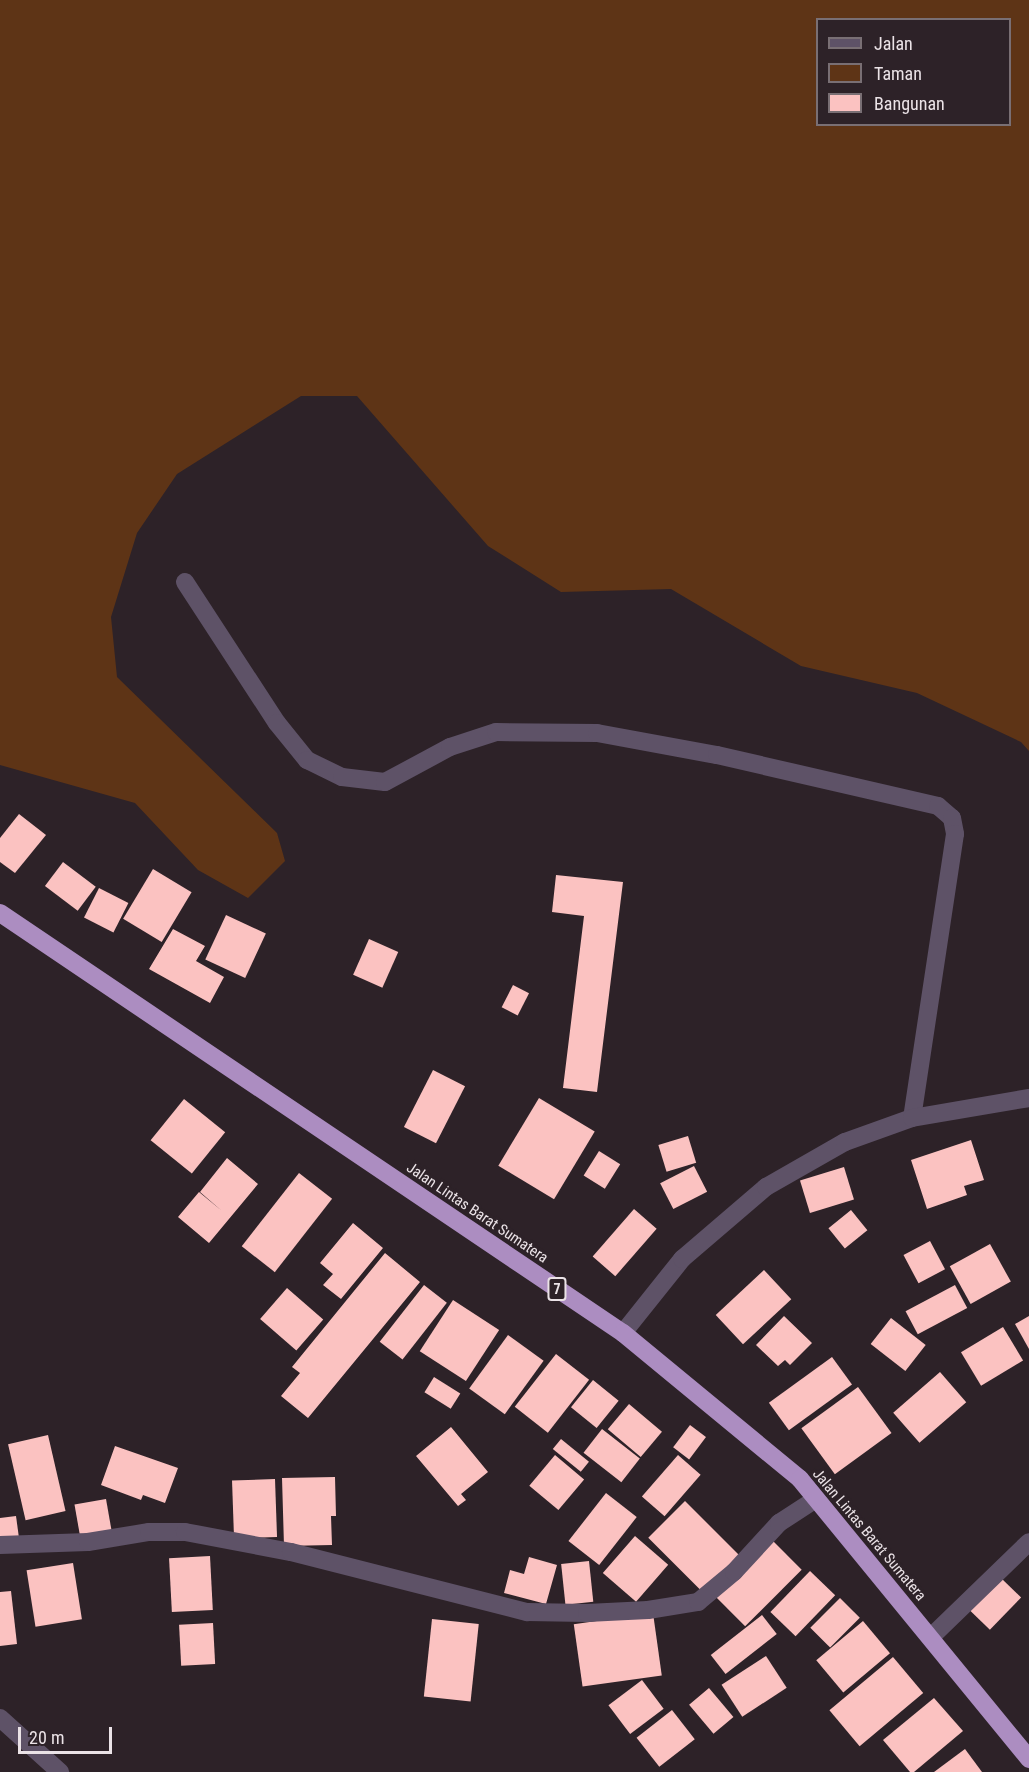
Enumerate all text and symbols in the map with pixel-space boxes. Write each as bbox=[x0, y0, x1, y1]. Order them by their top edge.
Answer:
legend bbox=[816, 18, 1011, 126]
text: Jalan bbox=[874, 33, 913, 54]
text: Taman bbox=[874, 63, 922, 84]
text: Bangunan bbox=[874, 93, 945, 114]
street label: Jalan Lintas Barat Sumatera bbox=[403, 1159, 551, 1267]
road number: 7 bbox=[546, 1278, 568, 1300]
street label: Jalan Lintas Barat Sumatera bbox=[809, 1465, 929, 1605]
scale bar bbox=[21, 1715, 116, 1753]
text: 20 m bbox=[29, 1727, 64, 1748]

